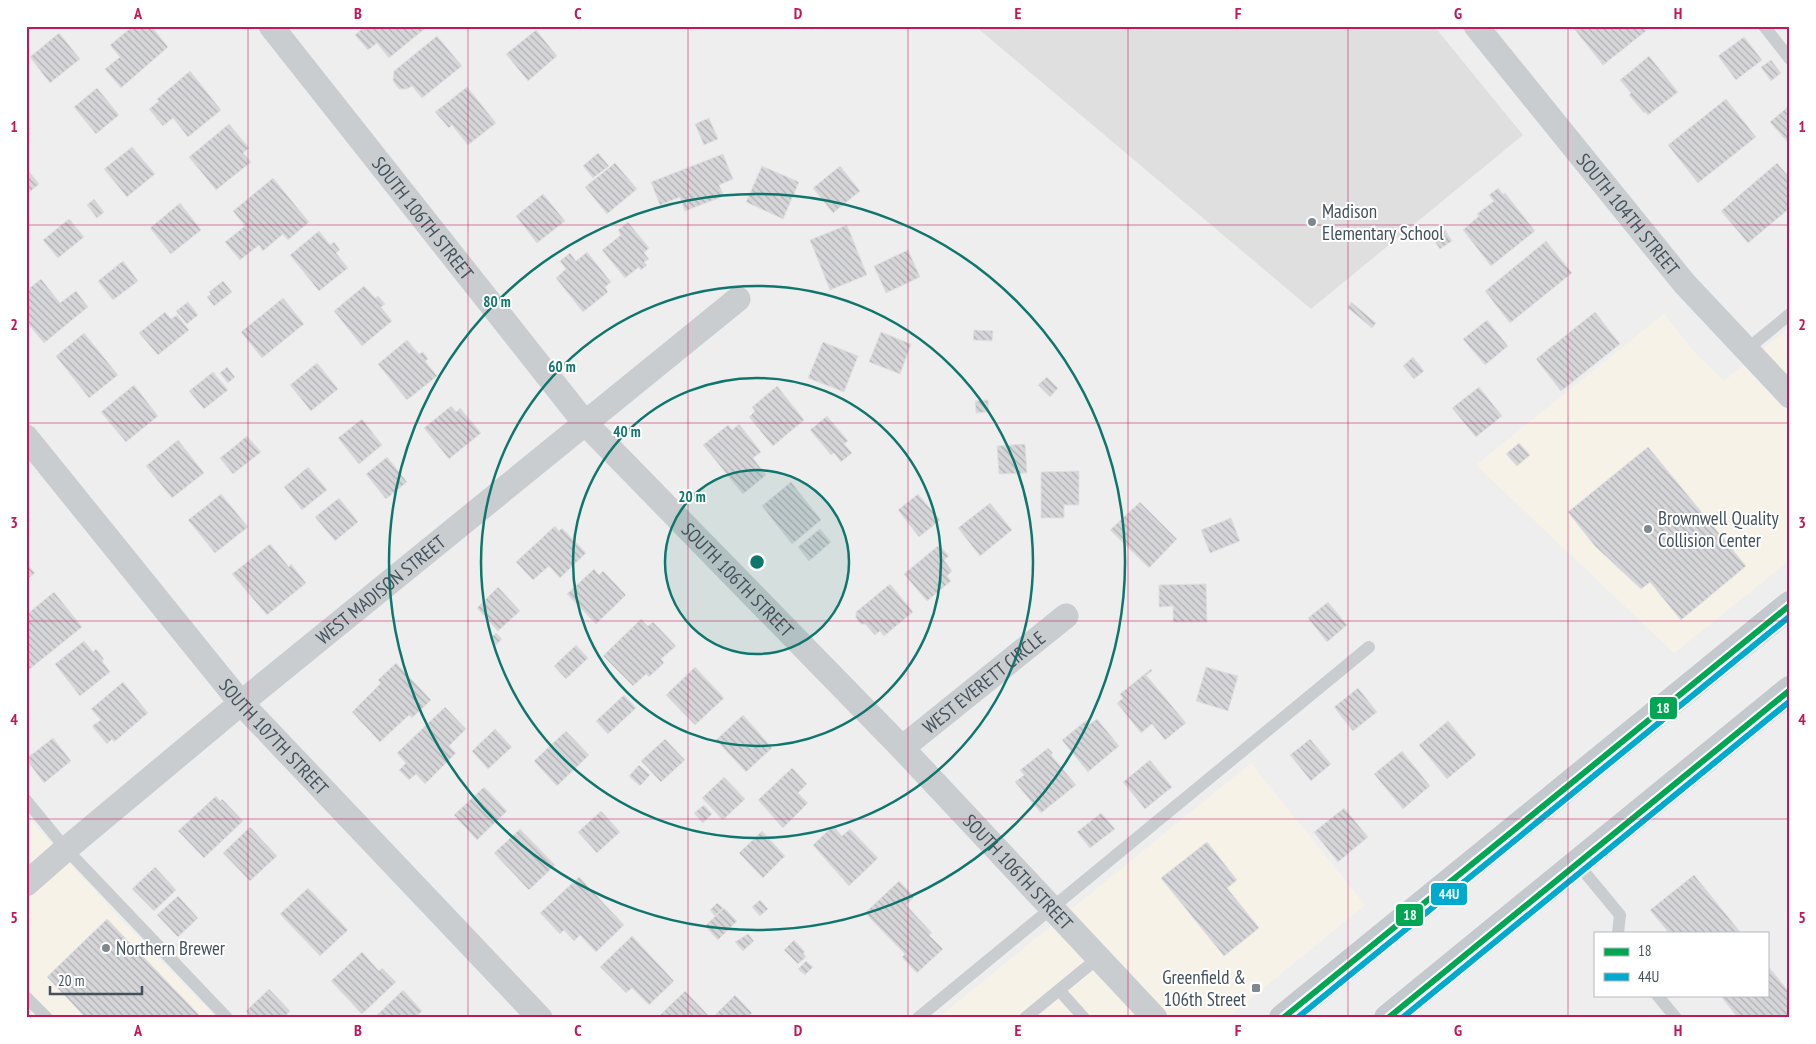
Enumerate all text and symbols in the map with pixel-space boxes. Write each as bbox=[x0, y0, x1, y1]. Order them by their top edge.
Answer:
text: A bbox=[133, 3, 143, 23]
text: B bbox=[354, 3, 362, 23]
text: C bbox=[574, 3, 582, 23]
text: D bbox=[794, 3, 803, 23]
text: E bbox=[1015, 3, 1022, 23]
text: F bbox=[1235, 3, 1242, 23]
text: G bbox=[1454, 3, 1462, 23]
text: H bbox=[1674, 3, 1682, 23]
text: 1 bbox=[10, 116, 18, 136]
text: 1 bbox=[1798, 116, 1806, 136]
street label: SOUTH 104TH STREET bbox=[1572, 148, 1685, 280]
street label: SOUTH 106TH STREET bbox=[367, 152, 479, 285]
place label: Madison Elementary School bbox=[1322, 199, 1444, 245]
marker: Madison Elementary School bbox=[1306, 216, 1318, 228]
text: 80 m bbox=[483, 292, 511, 311]
text: 2 bbox=[10, 314, 18, 334]
text: 2 bbox=[1798, 314, 1806, 334]
text: 60 m bbox=[548, 357, 576, 376]
text: 40 m bbox=[613, 422, 641, 441]
text: 20 m bbox=[678, 487, 706, 506]
place label: Brownwell Quality Collision Center bbox=[1658, 506, 1779, 552]
text: 3 bbox=[10, 512, 18, 532]
text: 3 bbox=[1798, 512, 1806, 532]
street label: SOUTH 106TH STREET bbox=[677, 518, 799, 642]
marker: Brownwell Quality Collision Center bbox=[1642, 523, 1654, 535]
street label: WEST MADISON STREET bbox=[311, 529, 451, 649]
centre of rings bbox=[748, 553, 766, 571]
street label: WEST EVERETT CIRCLE bbox=[918, 626, 1050, 739]
street label: SOUTH 107TH STREET bbox=[214, 674, 334, 800]
line badge: 18 bbox=[1649, 696, 1678, 720]
text: 18 bbox=[1656, 699, 1670, 717]
text: 4 bbox=[10, 709, 18, 729]
text: 4 bbox=[1798, 709, 1806, 729]
street label: SOUTH 106TH STREET bbox=[958, 809, 1079, 935]
line badge: 44U bbox=[1430, 882, 1468, 906]
text: 44U bbox=[1439, 885, 1459, 903]
line badge: 18 bbox=[1395, 903, 1424, 927]
text: 18 bbox=[1403, 906, 1417, 924]
text: 5 bbox=[10, 907, 18, 927]
text: 5 bbox=[1798, 907, 1806, 927]
legend bbox=[1594, 932, 1768, 996]
place label: Northern Brewer bbox=[116, 936, 226, 960]
text: 18 bbox=[1638, 941, 1652, 960]
marker: Northern Brewer bbox=[100, 942, 112, 954]
scale bar bbox=[50, 964, 142, 996]
place label: Greenfield & 106th Street bbox=[1162, 965, 1247, 1011]
text: 44U bbox=[1638, 967, 1659, 986]
text: 20 m bbox=[58, 971, 84, 990]
marker: Greenfield & 106th Street bbox=[1250, 982, 1262, 994]
text: A bbox=[133, 1020, 143, 1040]
text: B bbox=[354, 1020, 362, 1040]
text: C bbox=[574, 1020, 582, 1040]
text: D bbox=[794, 1020, 803, 1040]
text: E bbox=[1015, 1020, 1022, 1040]
text: F bbox=[1235, 1020, 1242, 1040]
text: G bbox=[1454, 1020, 1462, 1040]
text: H bbox=[1674, 1020, 1682, 1040]

